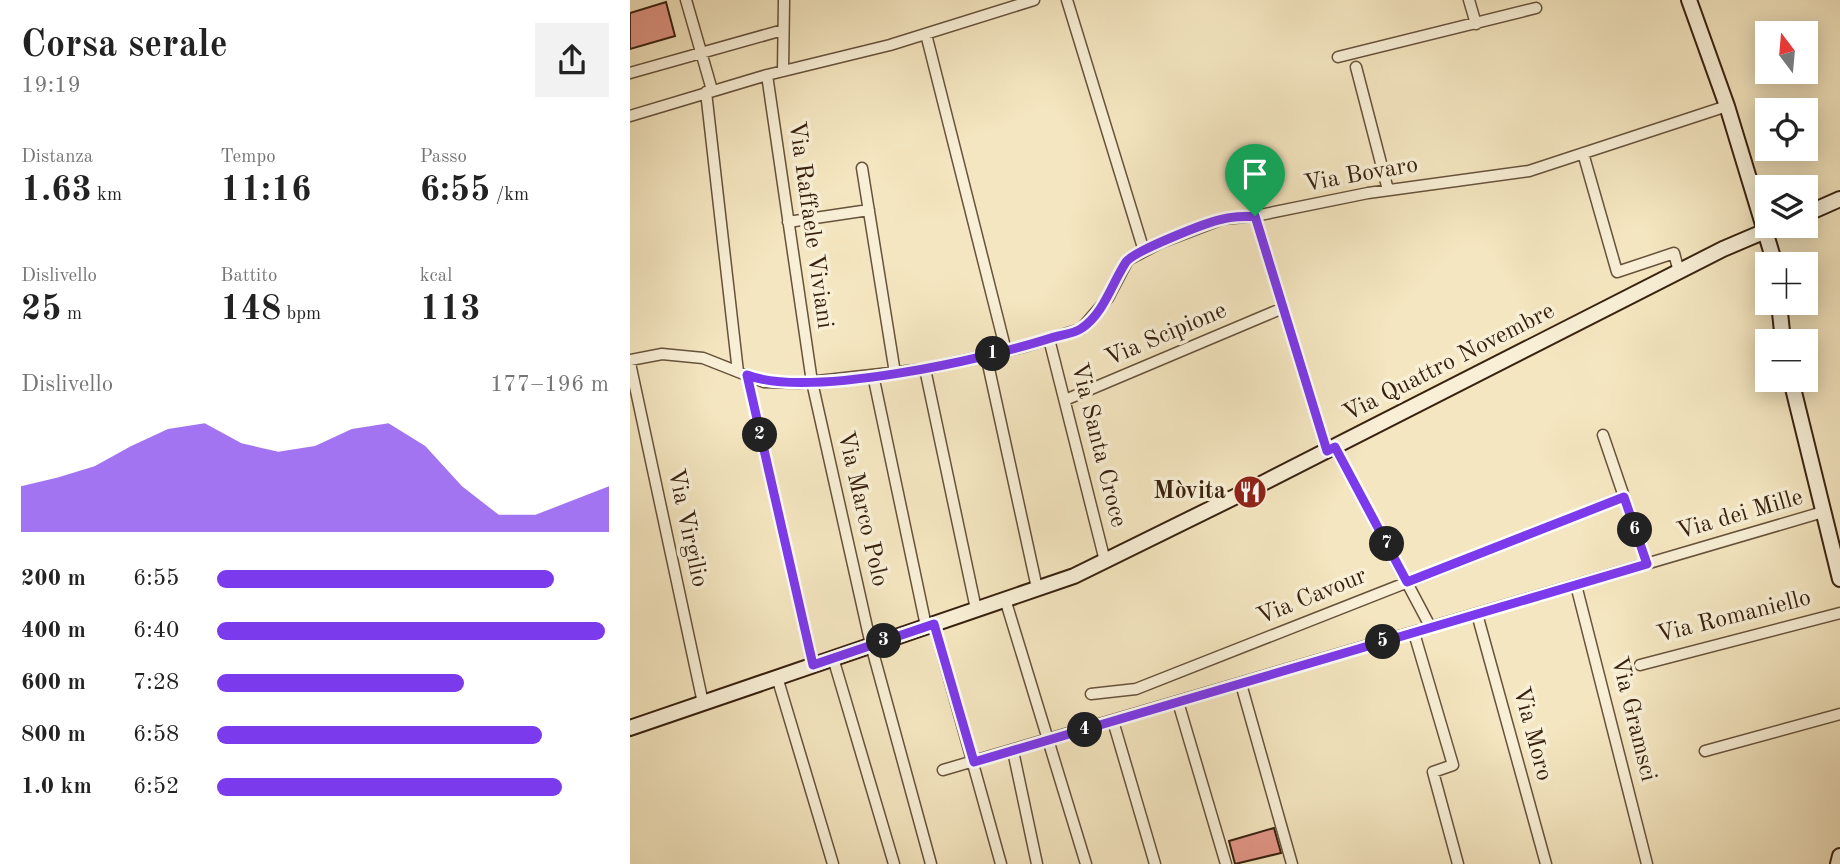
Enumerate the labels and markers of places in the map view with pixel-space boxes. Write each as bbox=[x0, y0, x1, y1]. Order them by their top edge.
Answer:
pin bbox=[1225, 144, 1285, 216]
pin: 1 bbox=[976, 336, 1010, 372]
pin: 2 bbox=[743, 418, 778, 452]
restaurant icon: Mòvita bbox=[1231, 473, 1269, 511]
place label: Mòvita bbox=[1153, 480, 1226, 504]
pin: 6 bbox=[1618, 512, 1653, 548]
pin: 7 bbox=[1370, 526, 1404, 562]
pin: 3 bbox=[866, 624, 902, 658]
pin: 5 bbox=[1366, 624, 1400, 660]
pin: 4 bbox=[1068, 712, 1102, 748]

